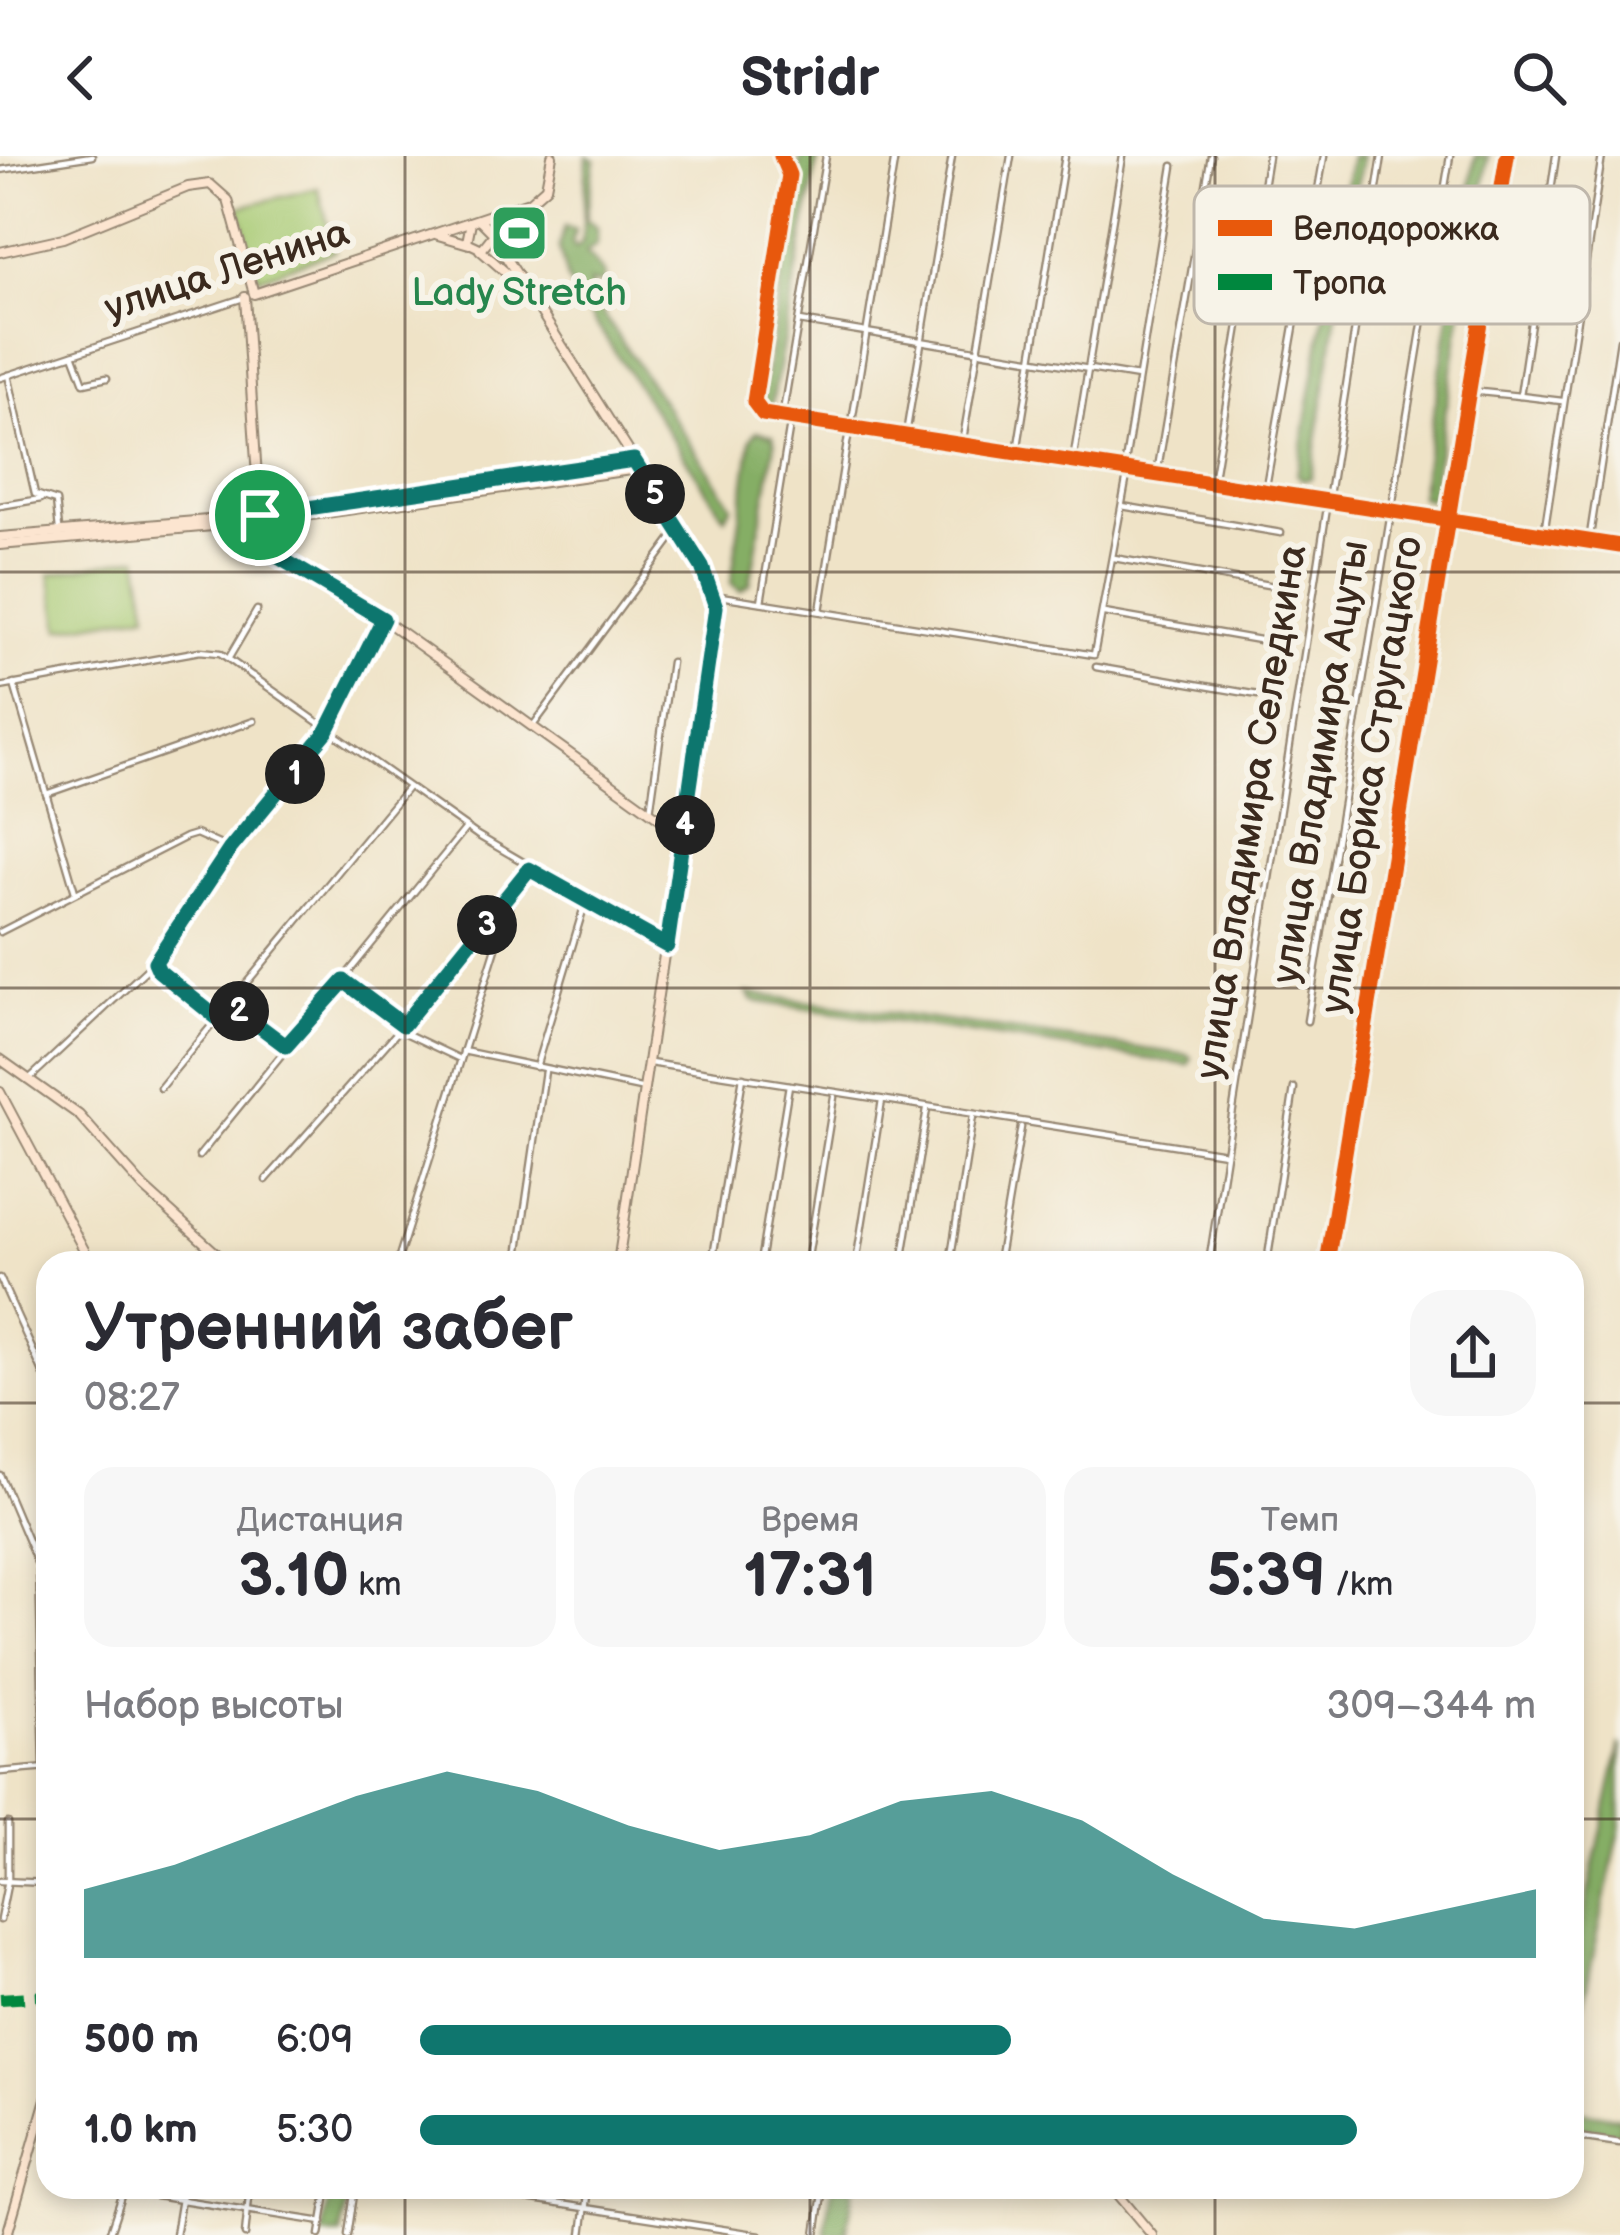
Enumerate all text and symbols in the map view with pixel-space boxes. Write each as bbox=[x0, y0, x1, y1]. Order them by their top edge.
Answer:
icon: back bbox=[48, 45, 114, 111]
icon: search bbox=[1506, 45, 1572, 111]
text: Stridr bbox=[741, 46, 879, 111]
legend bbox=[1194, 186, 1590, 324]
sports icon: Lady Stretch bbox=[488, 202, 550, 264]
street label: улица Ленина bbox=[99, 209, 355, 333]
text: Велодорожка bbox=[1293, 210, 1499, 250]
text: Тропа bbox=[1293, 264, 1387, 304]
place label: Lady Stretch bbox=[411, 270, 627, 317]
pin bbox=[209, 464, 311, 566]
pin: 5 bbox=[625, 464, 685, 524]
text: 5 bbox=[645, 474, 665, 514]
icon: arrive bbox=[227, 482, 293, 548]
street label: улица Бориса Стругацкого bbox=[1311, 533, 1433, 1017]
street label: улица Владимира Ацуты bbox=[1263, 537, 1379, 987]
street label: улица Владимира Селедкина bbox=[1187, 542, 1317, 1082]
pin: 1 bbox=[265, 744, 325, 804]
text: 1 bbox=[288, 754, 302, 794]
pin: 4 bbox=[655, 795, 715, 855]
text: 4 bbox=[675, 805, 695, 845]
pin: 3 bbox=[457, 895, 517, 955]
text: 3 bbox=[477, 905, 497, 945]
pin: 2 bbox=[209, 981, 269, 1041]
text: 2 bbox=[229, 991, 249, 1031]
text: Утренний забег bbox=[84, 1290, 573, 1369]
button: share bbox=[1410, 1290, 1536, 1416]
text: 08:27 bbox=[84, 1375, 180, 1422]
text: Дистанция bbox=[236, 1501, 404, 1541]
text: Время bbox=[761, 1501, 859, 1541]
text: Темп bbox=[1261, 1501, 1339, 1541]
text: 3.10 bbox=[238, 1541, 349, 1613]
text: 17:31 bbox=[743, 1541, 877, 1613]
text: 5:39 bbox=[1207, 1541, 1326, 1613]
text: km bbox=[349, 1565, 402, 1605]
text: /km bbox=[1326, 1565, 1393, 1605]
text: Набор высоты bbox=[84, 1683, 344, 1730]
text: 309–344 m bbox=[1326, 1683, 1536, 1730]
text: 500 m bbox=[84, 2017, 199, 2064]
text: 6:09 bbox=[276, 2017, 353, 2064]
text: 1.0 km bbox=[84, 2107, 198, 2154]
text: 5:30 bbox=[276, 2107, 353, 2154]

